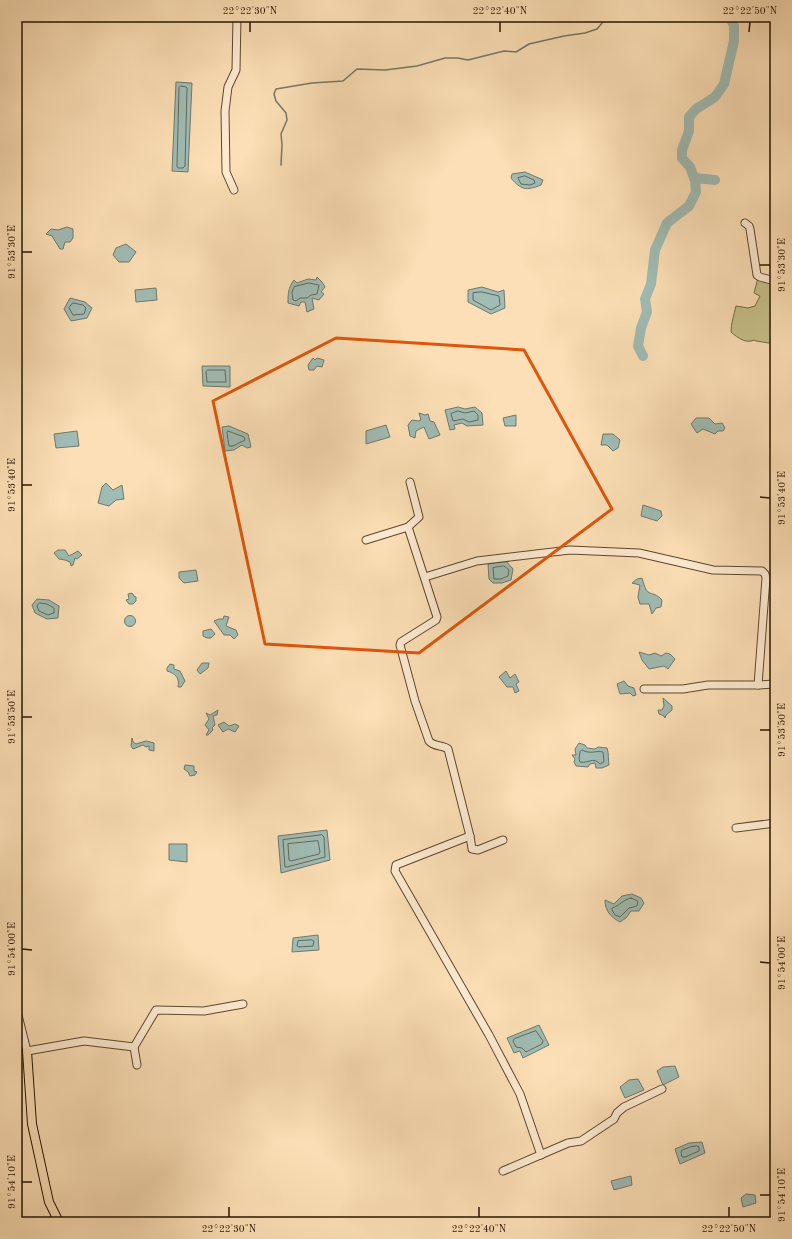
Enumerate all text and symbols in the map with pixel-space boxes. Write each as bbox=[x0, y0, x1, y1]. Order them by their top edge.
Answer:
text: 22°22'30"N bbox=[223, 6, 278, 16]
text: 22°22'40"N bbox=[473, 6, 528, 16]
text: 22°22'50"N bbox=[723, 6, 778, 16]
text: 91°53'30"E bbox=[7, 225, 17, 279]
text: 91°53'30"E bbox=[777, 238, 787, 292]
text: 91°53'40"E bbox=[7, 458, 17, 512]
text: 91°53'40"E bbox=[777, 471, 787, 525]
text: 91°53'50"E bbox=[7, 690, 17, 744]
text: 91°53'50"E bbox=[777, 703, 787, 757]
text: 91°54'00"E bbox=[7, 922, 17, 976]
text: 91°54'00"E bbox=[777, 936, 787, 990]
text: 91°54'10"E bbox=[7, 1155, 17, 1209]
text: 91°54'10"E bbox=[777, 1168, 787, 1222]
text: 22°22'30"N bbox=[202, 1224, 257, 1234]
text: 22°22'40"N bbox=[452, 1224, 507, 1234]
text: 22°22'50"N bbox=[702, 1224, 757, 1234]

